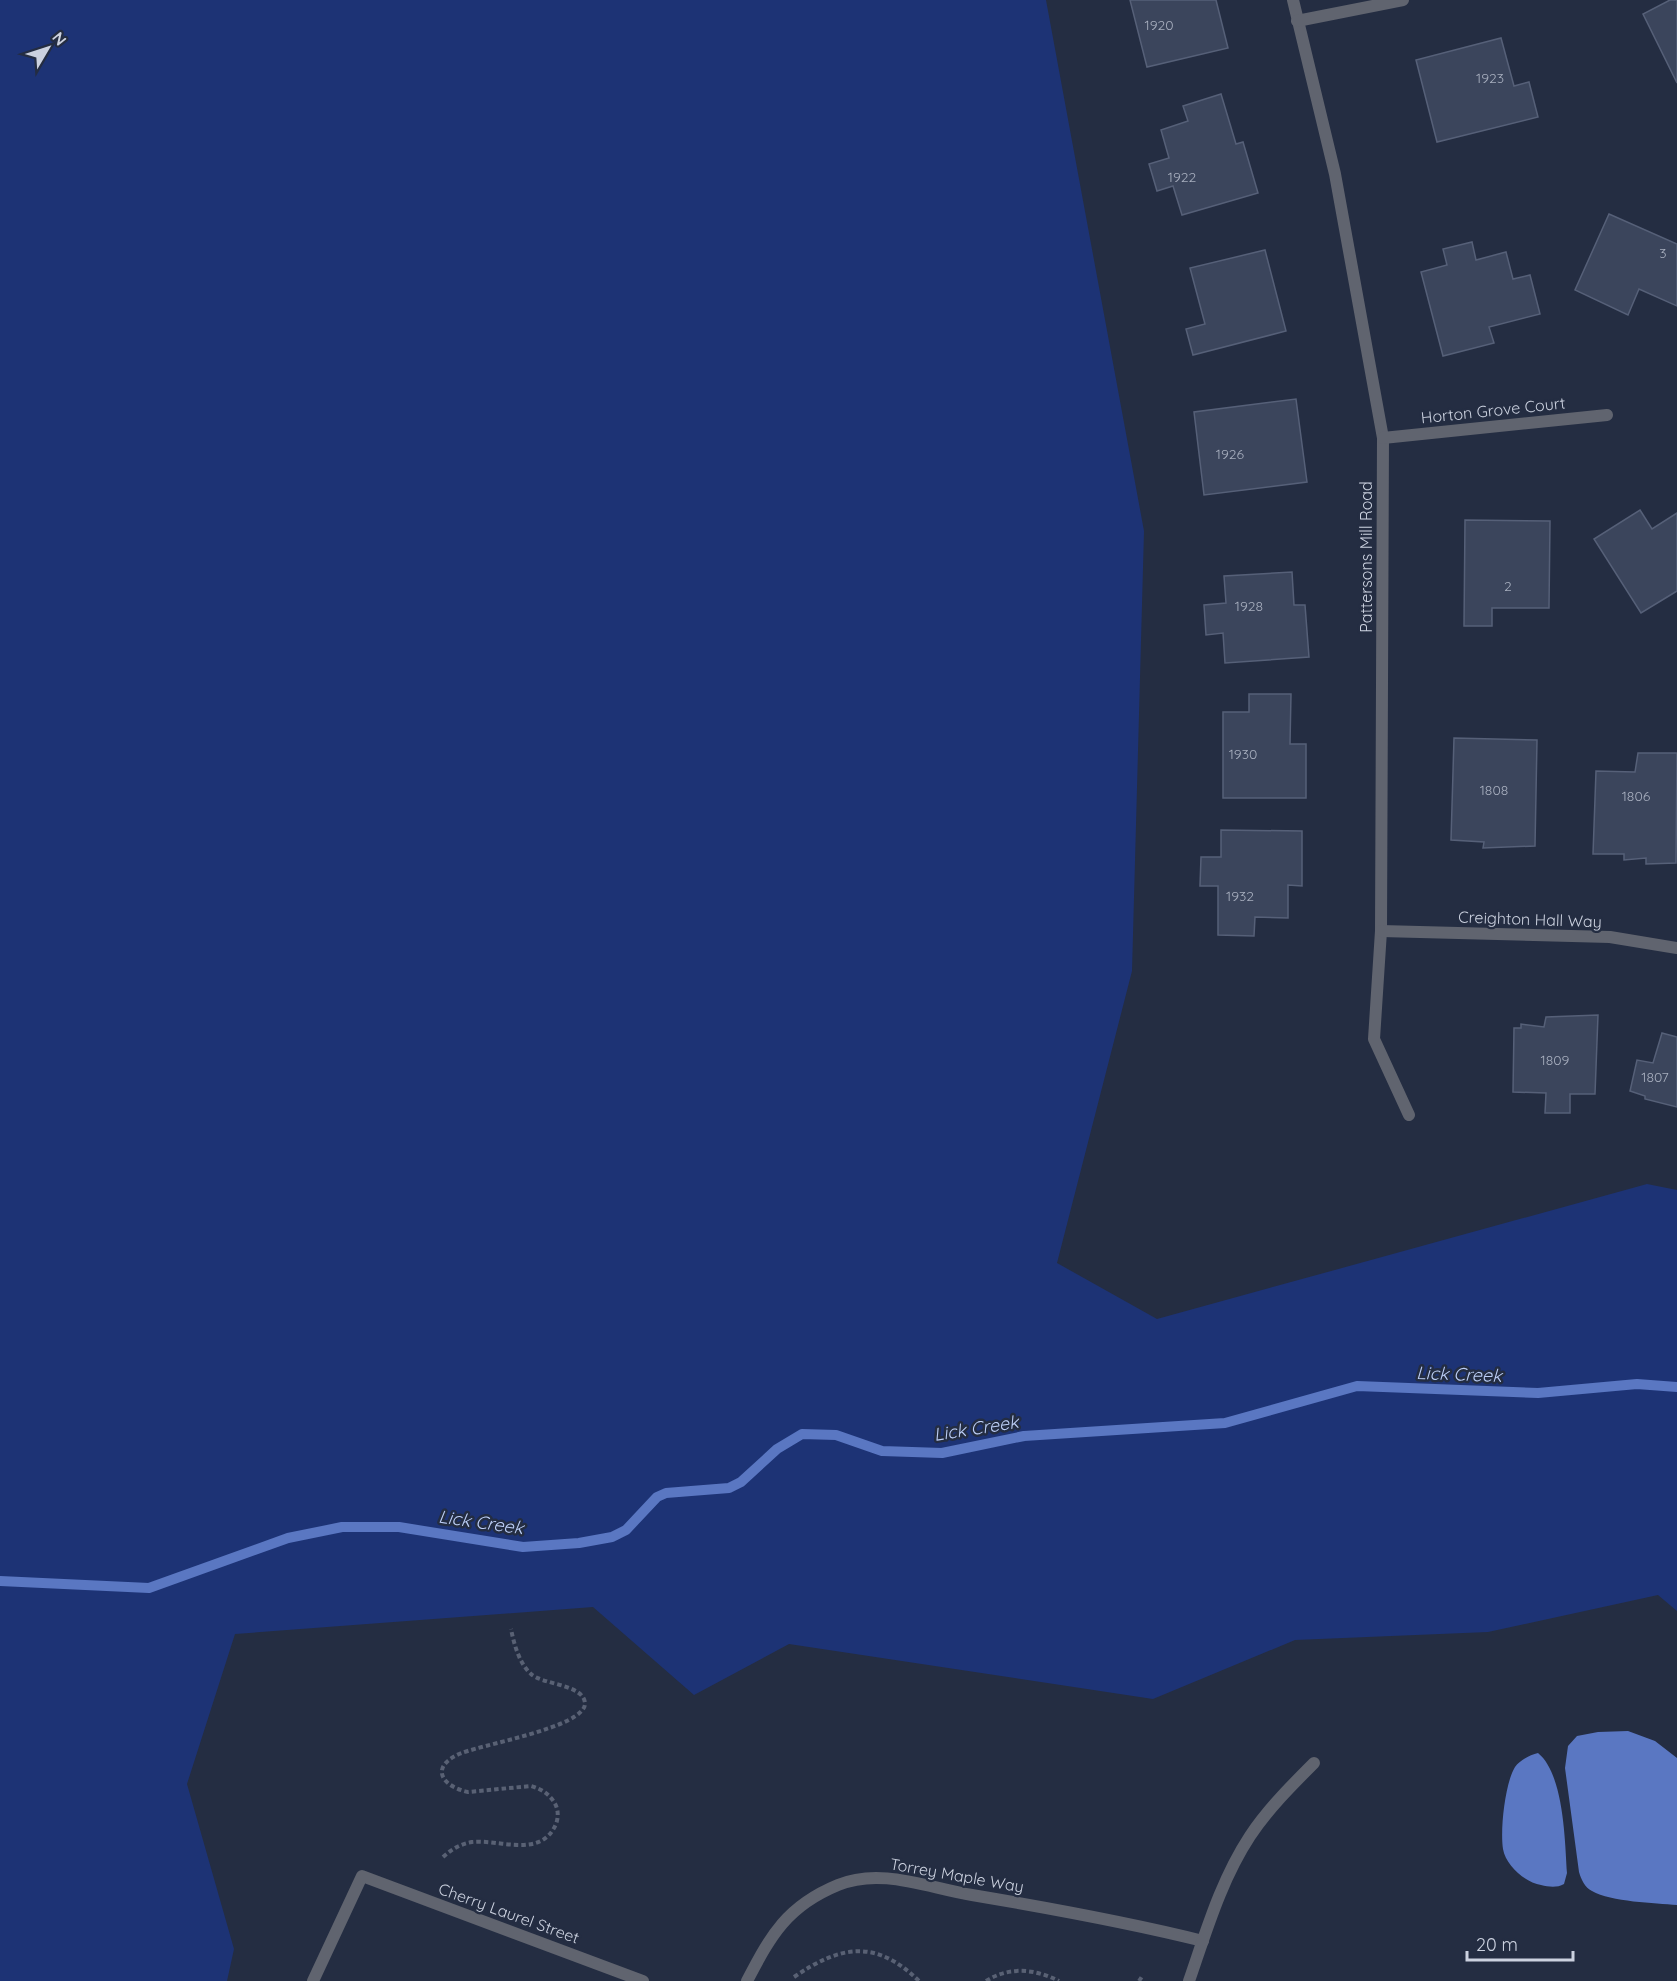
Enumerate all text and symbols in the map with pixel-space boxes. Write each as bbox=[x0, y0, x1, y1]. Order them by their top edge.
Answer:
house number: 1920 bbox=[1144, 16, 1174, 34]
north arrow bbox=[18, 18, 78, 78]
text: N bbox=[48, 28, 71, 49]
house number: 1923 bbox=[1476, 69, 1504, 87]
house number: 1922 bbox=[1168, 168, 1196, 186]
house number: 3 bbox=[1659, 244, 1667, 262]
street label: Horton Grove Court bbox=[1420, 392, 1566, 428]
house number: 1926 bbox=[1216, 445, 1245, 463]
street label: Pattersons Mill Road bbox=[1356, 481, 1376, 633]
house number: 2 bbox=[1504, 577, 1512, 595]
house number: 1928 bbox=[1235, 597, 1263, 615]
house number: 1930 bbox=[1229, 745, 1257, 763]
house number: 1808 bbox=[1480, 781, 1508, 799]
house number: 1806 bbox=[1622, 787, 1651, 805]
house number: 1932 bbox=[1226, 887, 1254, 905]
street label: Creighton Hall Way bbox=[1458, 907, 1602, 931]
house number: 1809 bbox=[1541, 1051, 1570, 1069]
house number: 1807 bbox=[1641, 1068, 1669, 1086]
water label: Lick Creek bbox=[1416, 1361, 1504, 1387]
water label: Lick Creek bbox=[932, 1410, 1021, 1446]
water label: Lick Creek bbox=[437, 1505, 526, 1540]
street label: Torrey Maple Way bbox=[889, 1853, 1025, 1897]
street label: Cherry Laurel Street bbox=[436, 1878, 582, 1948]
scale bar bbox=[1467, 1924, 1574, 1962]
text: 20 m bbox=[1476, 1933, 1518, 1956]

